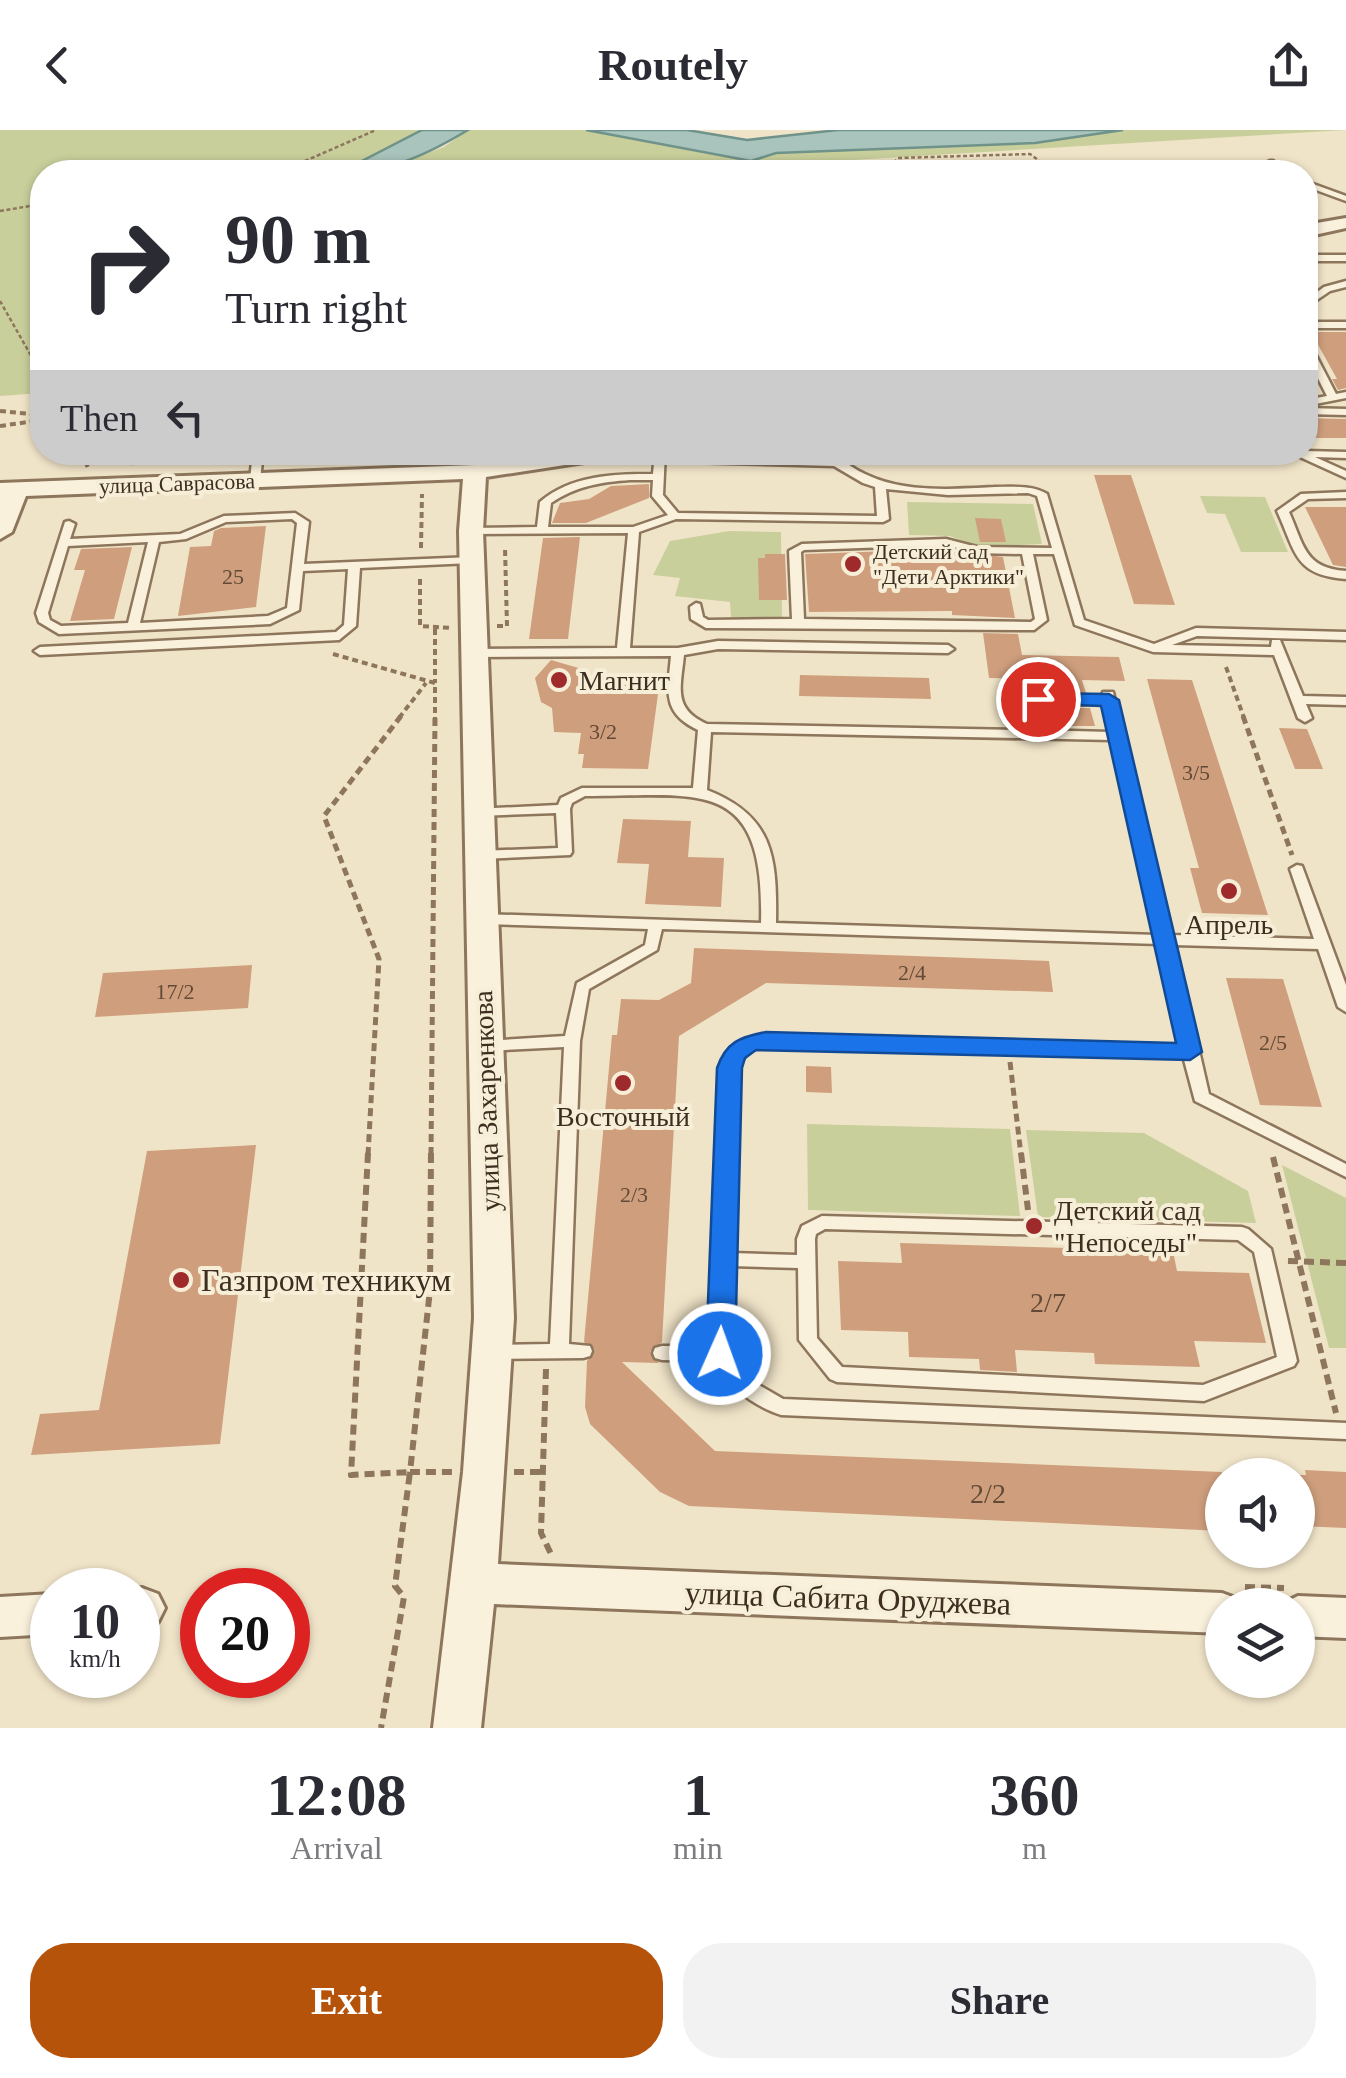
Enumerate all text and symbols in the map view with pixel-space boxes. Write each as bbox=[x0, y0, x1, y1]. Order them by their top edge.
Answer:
icon: back bbox=[30, 38, 85, 93]
icon: share bbox=[1261, 38, 1316, 93]
text: Routely bbox=[598, 40, 748, 90]
icon: right bbox=[60, 200, 190, 330]
text: 90 m bbox=[225, 201, 371, 278]
text: Turn right bbox=[225, 283, 407, 333]
icon: left bbox=[158, 390, 213, 445]
text: Then bbox=[60, 397, 138, 439]
street label: улица Саврасова bbox=[99, 468, 256, 499]
place label: Детский сад "Дети Арктики" bbox=[873, 539, 1024, 589]
marker: Детский сад "Дети Арктики" bbox=[842, 553, 864, 575]
house number: 25 bbox=[222, 564, 244, 589]
pin bbox=[996, 657, 1081, 742]
place label: Магнит bbox=[579, 665, 670, 696]
marker: Магнит bbox=[548, 669, 570, 691]
icon: arrive bbox=[1011, 672, 1066, 727]
house number: 3/2 bbox=[589, 719, 617, 744]
house number: 3/5 bbox=[1182, 760, 1210, 785]
marker: Апрель bbox=[1218, 880, 1240, 902]
place label: Апрель bbox=[1185, 909, 1273, 940]
house number: 2/4 bbox=[898, 960, 926, 985]
house number: 17/2 bbox=[155, 979, 195, 1004]
street label: улица Захаренкова bbox=[467, 989, 506, 1212]
house number: 2/5 bbox=[1259, 1030, 1287, 1055]
marker: Восточный bbox=[612, 1072, 634, 1094]
place label: Восточный bbox=[556, 1101, 690, 1132]
house number: 2/3 bbox=[620, 1182, 648, 1207]
place label: Детский сад "Непоседы" bbox=[1054, 1195, 1201, 1258]
marker: Детский сад "Непоседы" bbox=[1023, 1215, 1045, 1237]
place label: Газпром техникум bbox=[201, 1262, 451, 1298]
marker: Газпром техникум bbox=[170, 1269, 192, 1291]
house number: 2/7 bbox=[1030, 1287, 1066, 1318]
position arrow bbox=[668, 1302, 772, 1406]
map controls bbox=[1205, 1458, 1315, 1698]
button: sound bbox=[1205, 1458, 1315, 1568]
house number: 2/2 bbox=[970, 1478, 1006, 1509]
speed limit sign: 20 bbox=[180, 1568, 310, 1698]
street label: улица Сабита Оруджева bbox=[684, 1574, 1012, 1622]
button: layers bbox=[1205, 1588, 1315, 1698]
text: 10 bbox=[70, 1593, 120, 1649]
text: km/h bbox=[69, 1645, 121, 1672]
text: 12:08 bbox=[267, 1762, 407, 1828]
text: 1 bbox=[683, 1762, 713, 1828]
text: 360 bbox=[989, 1762, 1079, 1828]
text: Arrival bbox=[290, 1830, 383, 1866]
text: min bbox=[673, 1830, 723, 1866]
text: m bbox=[1022, 1830, 1047, 1866]
button: Exit bbox=[30, 1943, 663, 2058]
button: Share bbox=[683, 1943, 1316, 2058]

